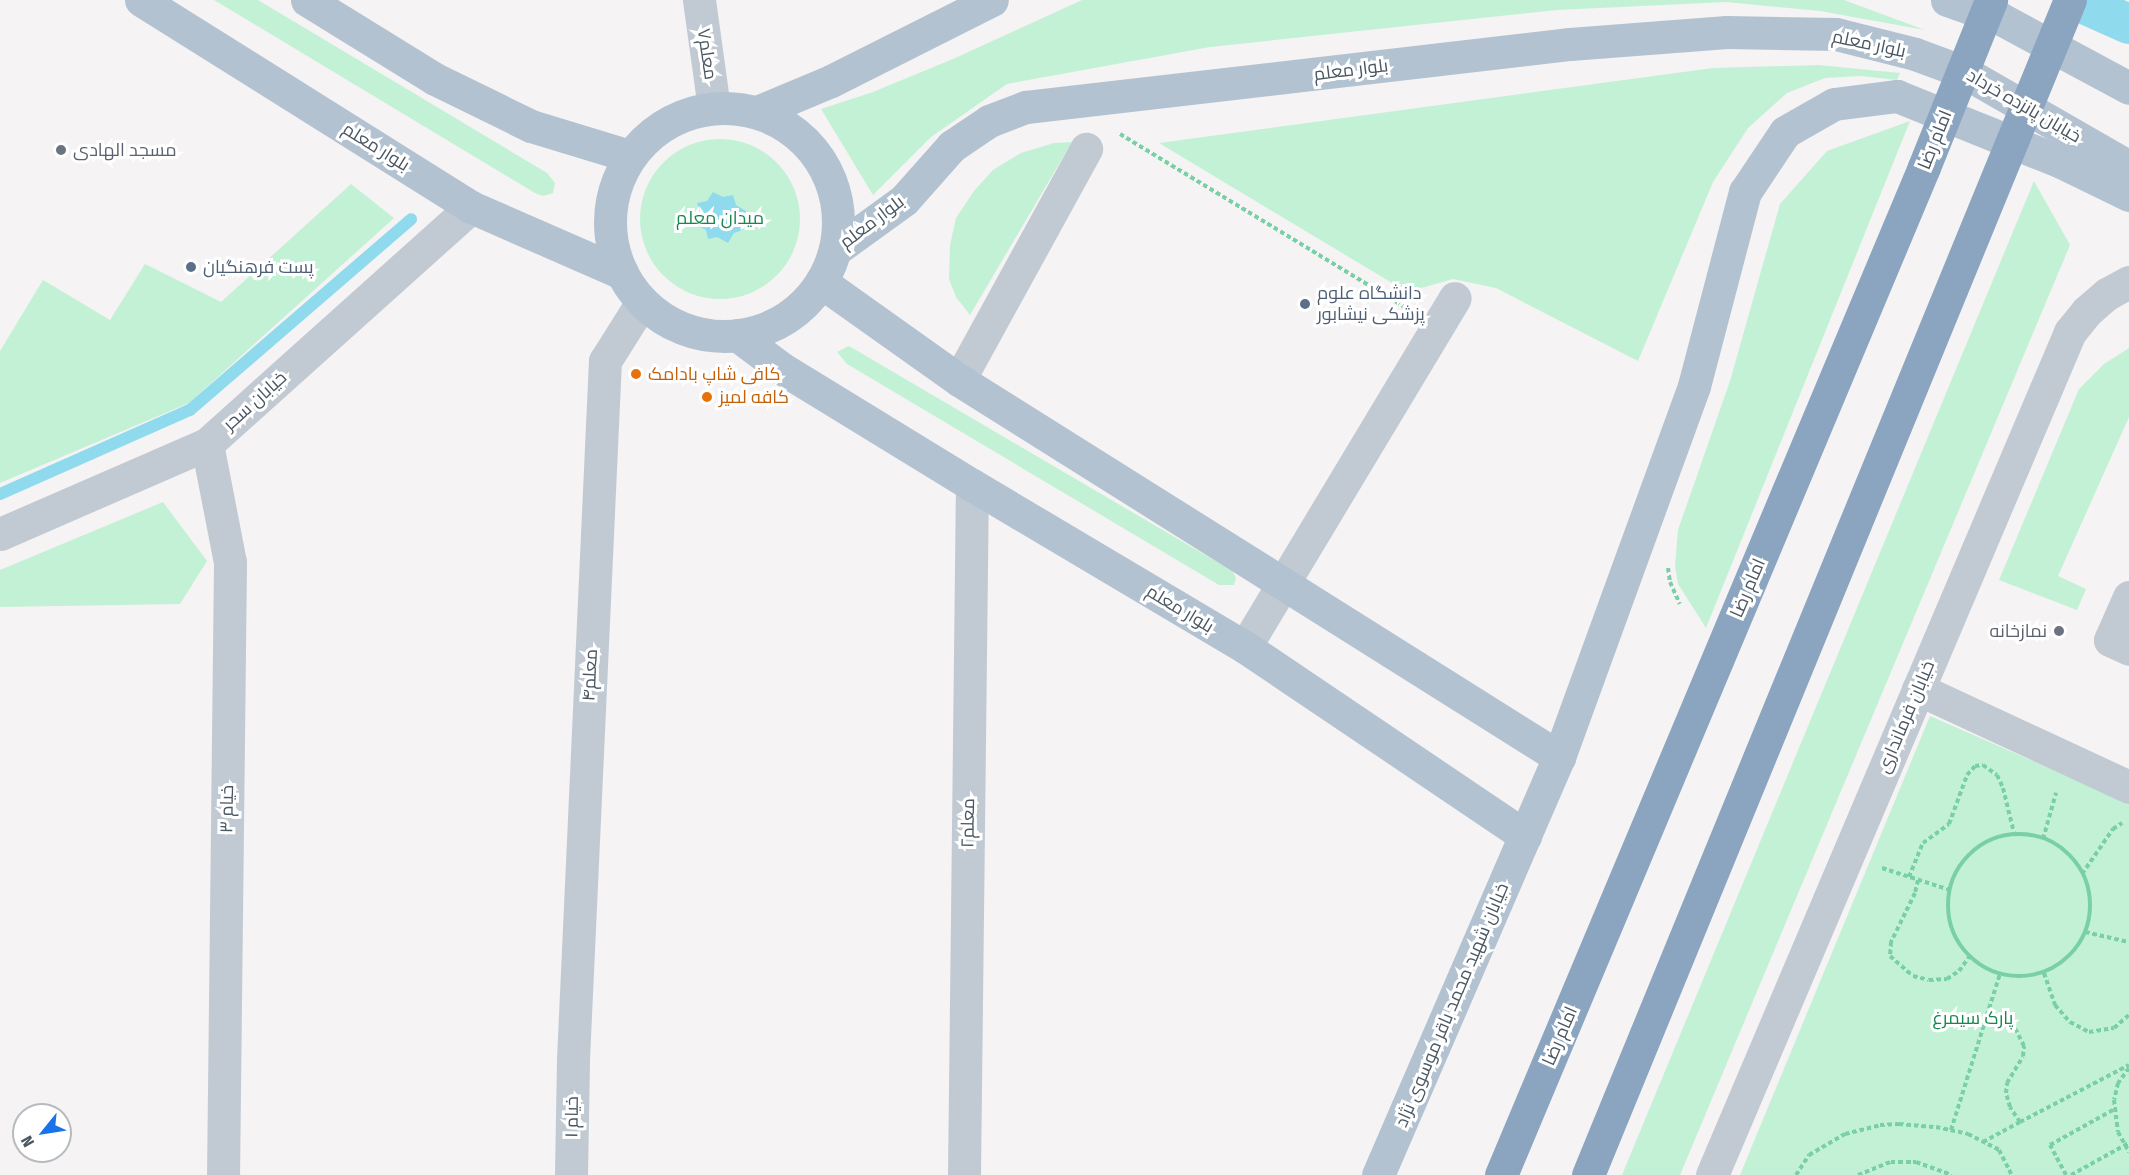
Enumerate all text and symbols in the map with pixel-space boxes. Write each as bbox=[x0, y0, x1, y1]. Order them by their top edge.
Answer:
street label: بلوار معلم bbox=[1830, 26, 1908, 62]
street label: معلم۷ bbox=[693, 27, 721, 81]
street label: بلوار معلم bbox=[1312, 55, 1390, 85]
street label: خیابان پانزده خرداد bbox=[1963, 65, 2085, 147]
street label: امام رضا bbox=[1913, 107, 1957, 173]
street label: بلوار معلم bbox=[339, 118, 413, 176]
place label: مسجد الهادی bbox=[73, 139, 177, 161]
marker: مسجد الهادی bbox=[54, 143, 68, 157]
street label: بلوار معلم bbox=[836, 191, 908, 253]
park label: میدان معلم bbox=[676, 207, 764, 229]
place label: پست فرهنگیان bbox=[203, 256, 314, 278]
marker: پست فرهنگیان bbox=[184, 260, 198, 274]
place label: دانشگاه علوم پزشکی نیشابور bbox=[1317, 283, 1425, 326]
marker: دانشگاه علوم پزشکی نیشابور bbox=[1298, 297, 1312, 311]
place label: کافی شاپ بادامک bbox=[648, 363, 781, 385]
street label: خیابان سحر bbox=[219, 367, 291, 435]
marker: کافی شاپ بادامک bbox=[629, 367, 643, 381]
place label: کافه لمیز bbox=[719, 386, 789, 408]
marker: کافه لمیز bbox=[700, 390, 714, 404]
street label: امام رضا bbox=[1726, 555, 1770, 621]
street label: بلوار معلم bbox=[1142, 580, 1218, 638]
place label: نمازخانه bbox=[1989, 620, 2047, 642]
marker: نمازخانه bbox=[2052, 624, 2066, 638]
street label: معلم۴ bbox=[578, 648, 602, 702]
street label: خیابان فرمانداری bbox=[1873, 657, 1939, 777]
street label: خیام ۳ bbox=[216, 785, 238, 833]
street label: معلم۲ bbox=[957, 798, 979, 848]
street label: خیابان شهید محمد باقر موسوی نژاد bbox=[1391, 880, 1513, 1130]
street label: امام رضا bbox=[1538, 1003, 1582, 1069]
park label: پارک سیمرغ bbox=[1933, 1007, 2013, 1029]
street label: خیام ۱ bbox=[561, 1096, 583, 1138]
north arrow bbox=[12, 1103, 72, 1163]
text: N bbox=[17, 1132, 38, 1150]

